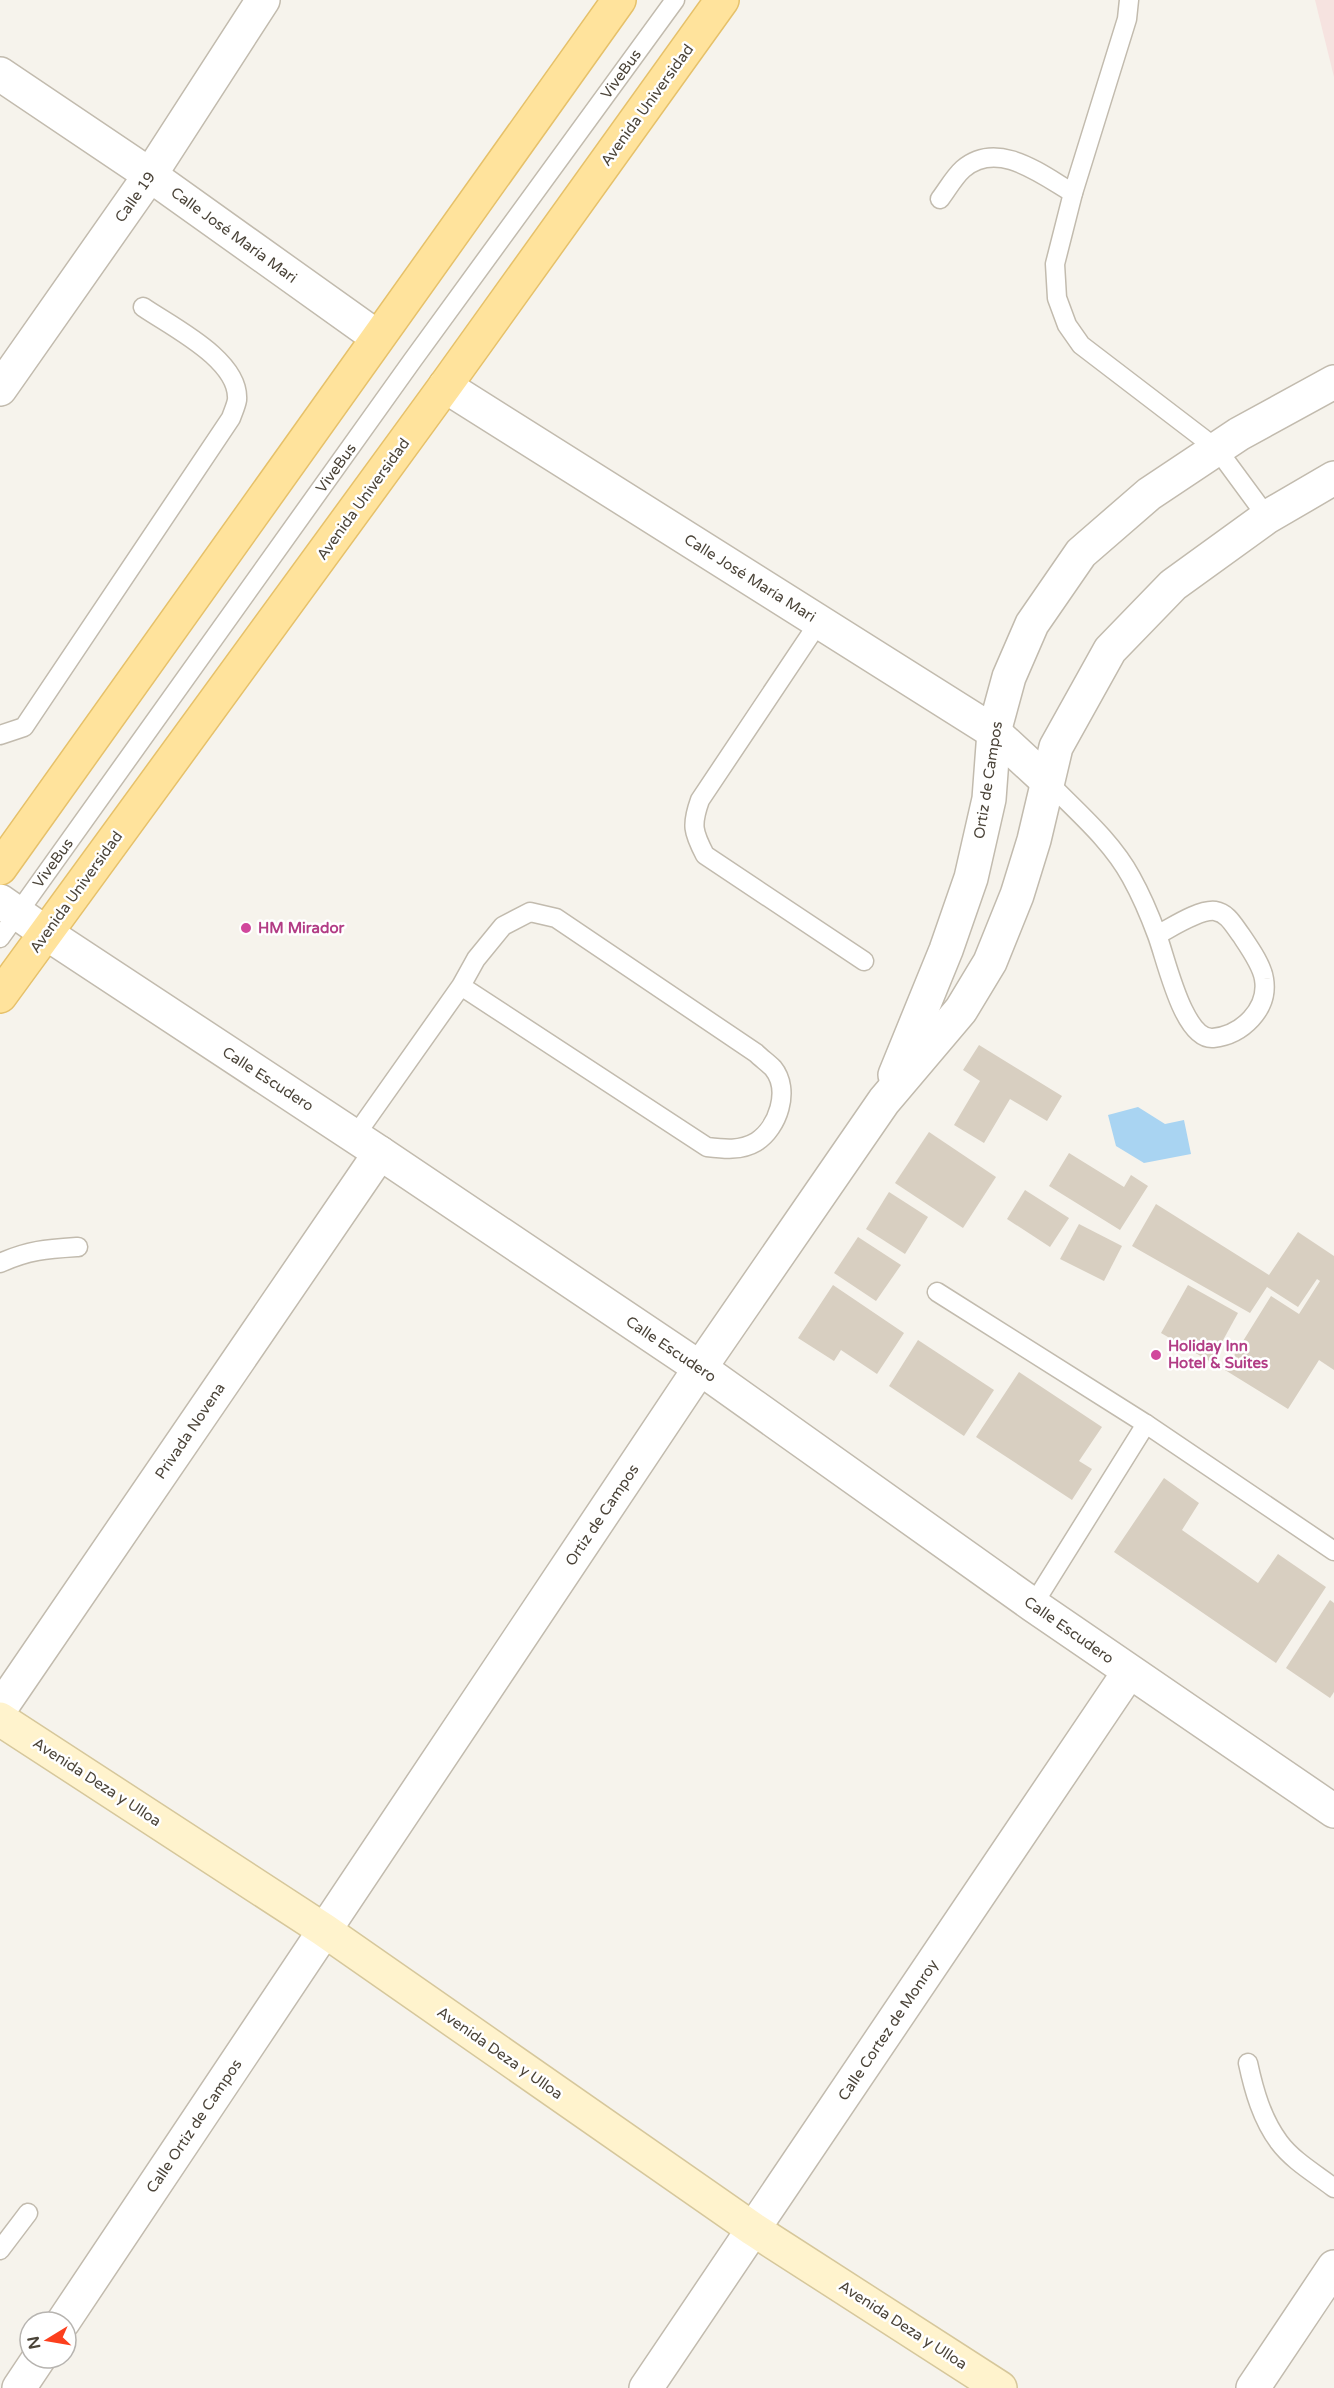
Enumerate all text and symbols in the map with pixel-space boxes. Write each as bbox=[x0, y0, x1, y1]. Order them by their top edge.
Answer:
street label: Avenida Universidad bbox=[597, 41, 697, 169]
street label: ViveBus bbox=[597, 46, 645, 102]
street label: Calle 19 bbox=[111, 168, 159, 226]
street label: Calle José María Mari bbox=[167, 183, 301, 287]
street label: Avenida Universidad bbox=[313, 435, 413, 563]
street label: ViveBus bbox=[312, 440, 360, 496]
street label: Calle José María Mari bbox=[681, 530, 819, 626]
street label: Ortiz de Campos bbox=[970, 720, 1006, 840]
street label: Avenida Universidad bbox=[26, 828, 126, 956]
street label: ViveBus bbox=[29, 835, 77, 891]
place label: HM Mirador bbox=[258, 919, 345, 937]
marker: HM Mirador bbox=[239, 921, 253, 935]
street label: Calle Escudero bbox=[219, 1043, 317, 1115]
street label: Calle Escudero bbox=[622, 1312, 720, 1386]
place label: Holiday Inn Hotel & Suites bbox=[1168, 1337, 1268, 1372]
marker: Holiday Inn Hotel & Suites bbox=[1149, 1348, 1163, 1362]
street label: Privada Novena bbox=[151, 1379, 229, 1483]
street label: Ortiz de Campos bbox=[561, 1461, 643, 1569]
street label: Calle Escudero bbox=[1021, 1592, 1117, 1668]
street label: Avenida Deza y Ulloa bbox=[30, 1734, 164, 1830]
street label: Calle Cortez de Monroy bbox=[834, 1956, 942, 2104]
street label: Avenida Deza y Ulloa bbox=[434, 2003, 566, 2103]
street label: Calle Ortiz de Campos bbox=[142, 2056, 246, 2196]
street label: Avenida Deza y Ulloa bbox=[836, 2277, 970, 2373]
north arrow bbox=[18, 2310, 78, 2370]
text: N bbox=[23, 2334, 45, 2351]

